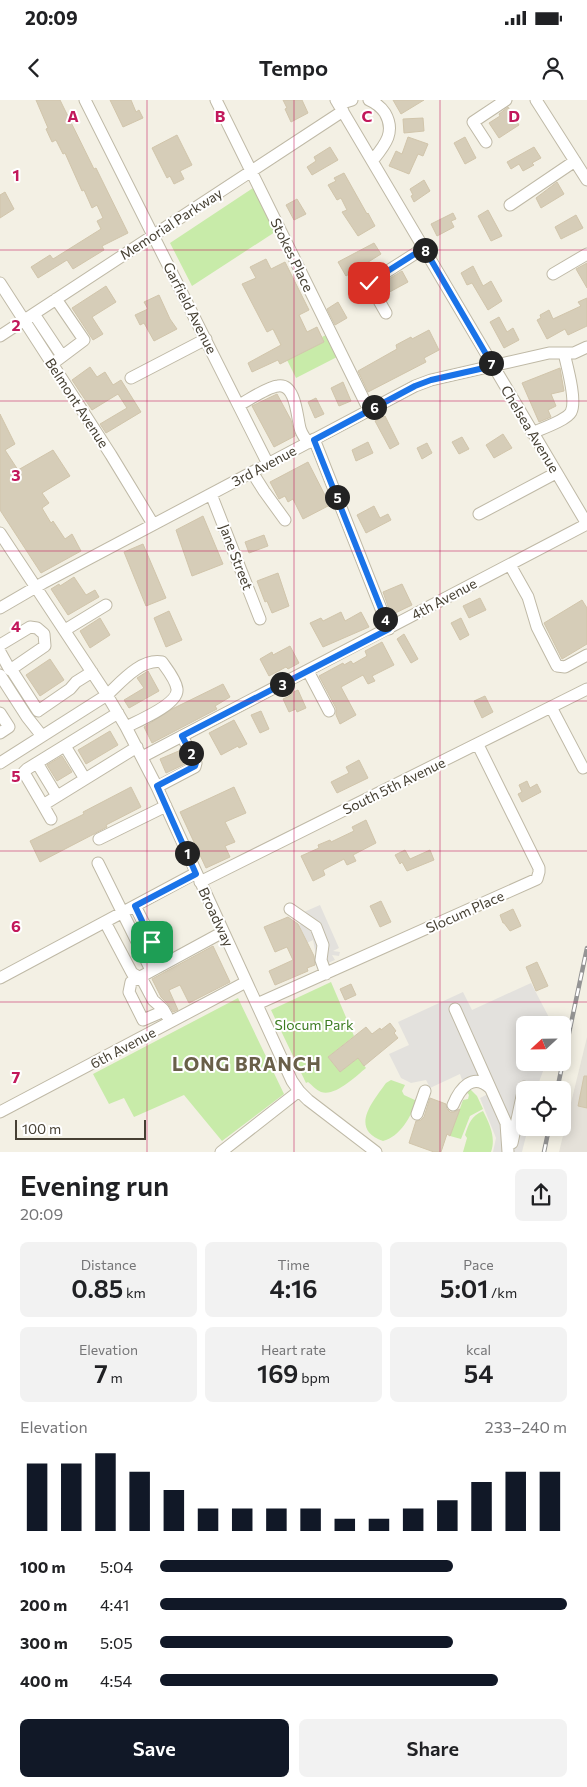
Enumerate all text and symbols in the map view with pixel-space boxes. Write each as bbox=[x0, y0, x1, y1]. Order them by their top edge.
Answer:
text: 20:09 bbox=[25, 6, 78, 29]
icon: back bbox=[20, 54, 48, 82]
text: Tempo bbox=[259, 54, 328, 81]
icon: person bbox=[539, 54, 567, 82]
text: A bbox=[67, 106, 79, 125]
text: B bbox=[215, 106, 226, 125]
text: C bbox=[362, 106, 373, 125]
text: D bbox=[508, 106, 520, 125]
text: 1 bbox=[12, 165, 20, 184]
street label: Memorial Parkway bbox=[116, 184, 225, 263]
street label: Stokes Place bbox=[267, 215, 318, 294]
pin: 8 bbox=[412, 238, 438, 262]
text: 8 bbox=[421, 242, 430, 259]
street label: Garfield Avenue bbox=[160, 259, 221, 356]
pin bbox=[348, 262, 390, 304]
icon: check bbox=[355, 269, 383, 297]
text: 2 bbox=[11, 315, 21, 334]
pin: 7 bbox=[478, 350, 504, 376]
street label: Belmont Avenue bbox=[42, 355, 113, 451]
text: 7 bbox=[488, 355, 495, 372]
street label: Chelsea Avenue bbox=[498, 382, 563, 476]
pin: 6 bbox=[362, 394, 386, 420]
text: 6 bbox=[370, 399, 379, 416]
street label: 3rd Avenue bbox=[229, 441, 299, 490]
text: 3 bbox=[11, 465, 21, 484]
pin: 5 bbox=[324, 484, 350, 510]
text: 5 bbox=[333, 489, 342, 506]
street label: Jane Street bbox=[216, 522, 257, 592]
street label: 4th Avenue bbox=[408, 574, 479, 623]
pin: 4 bbox=[372, 606, 398, 632]
text: 4 bbox=[381, 611, 390, 628]
text: 4 bbox=[11, 616, 21, 635]
pin: 3 bbox=[270, 672, 294, 696]
text: 3 bbox=[278, 676, 287, 693]
pin: 2 bbox=[178, 740, 204, 766]
text: 2 bbox=[188, 745, 195, 762]
street label: South 5th Avenue bbox=[340, 753, 448, 818]
text: 5 bbox=[11, 766, 21, 785]
pin: 1 bbox=[174, 840, 200, 866]
text: 1 bbox=[184, 845, 191, 862]
street label: Broadway bbox=[195, 884, 238, 949]
street label: Slocum Place bbox=[423, 887, 507, 936]
text: 6 bbox=[11, 916, 21, 935]
pin bbox=[131, 921, 173, 963]
icon: arrive bbox=[138, 928, 166, 956]
park label: Slocum Park bbox=[274, 1016, 354, 1033]
north arrow bbox=[516, 1016, 571, 1071]
map controls bbox=[516, 1016, 571, 1136]
street label: 6th Avenue bbox=[87, 1023, 158, 1072]
district label: LONG BRANCH bbox=[172, 1052, 322, 1075]
text: 7 bbox=[12, 1067, 21, 1086]
button: locate bbox=[516, 1081, 571, 1136]
scale bar bbox=[15, 1117, 146, 1140]
text: 100 m bbox=[22, 1120, 61, 1137]
text: Evening run bbox=[20, 1168, 169, 1202]
button: share bbox=[515, 1169, 567, 1221]
text: 20:09 bbox=[20, 1204, 63, 1223]
text: Distance bbox=[81, 1256, 136, 1273]
text: Time bbox=[277, 1256, 310, 1273]
text: Pace bbox=[463, 1256, 494, 1273]
text: 0.85 bbox=[71, 1273, 123, 1303]
text: 4:16 bbox=[269, 1273, 318, 1303]
text: 5:01 bbox=[440, 1273, 488, 1303]
text: km bbox=[123, 1284, 146, 1301]
text: /km bbox=[488, 1284, 517, 1301]
text: Elevation bbox=[79, 1341, 138, 1358]
text: Heart rate bbox=[261, 1341, 326, 1358]
text: kcal bbox=[466, 1341, 491, 1358]
text: 7 bbox=[94, 1358, 108, 1388]
text: 169 bbox=[257, 1358, 298, 1388]
text: 54 bbox=[464, 1358, 493, 1388]
text: m bbox=[108, 1369, 123, 1386]
text: bpm bbox=[298, 1369, 330, 1386]
text: Elevation bbox=[20, 1417, 88, 1436]
text: 233–240 m bbox=[485, 1417, 567, 1436]
text: 100 m bbox=[20, 1557, 66, 1576]
text: 5:04 bbox=[100, 1557, 133, 1576]
text: 200 m bbox=[20, 1595, 67, 1614]
text: 4:41 bbox=[100, 1595, 129, 1614]
text: 300 m bbox=[20, 1633, 68, 1652]
text: 5:05 bbox=[100, 1633, 133, 1652]
text: 400 m bbox=[20, 1671, 68, 1690]
text: 4:54 bbox=[100, 1671, 132, 1690]
button: Save bbox=[20, 1719, 289, 1777]
button: Share bbox=[299, 1719, 567, 1777]

